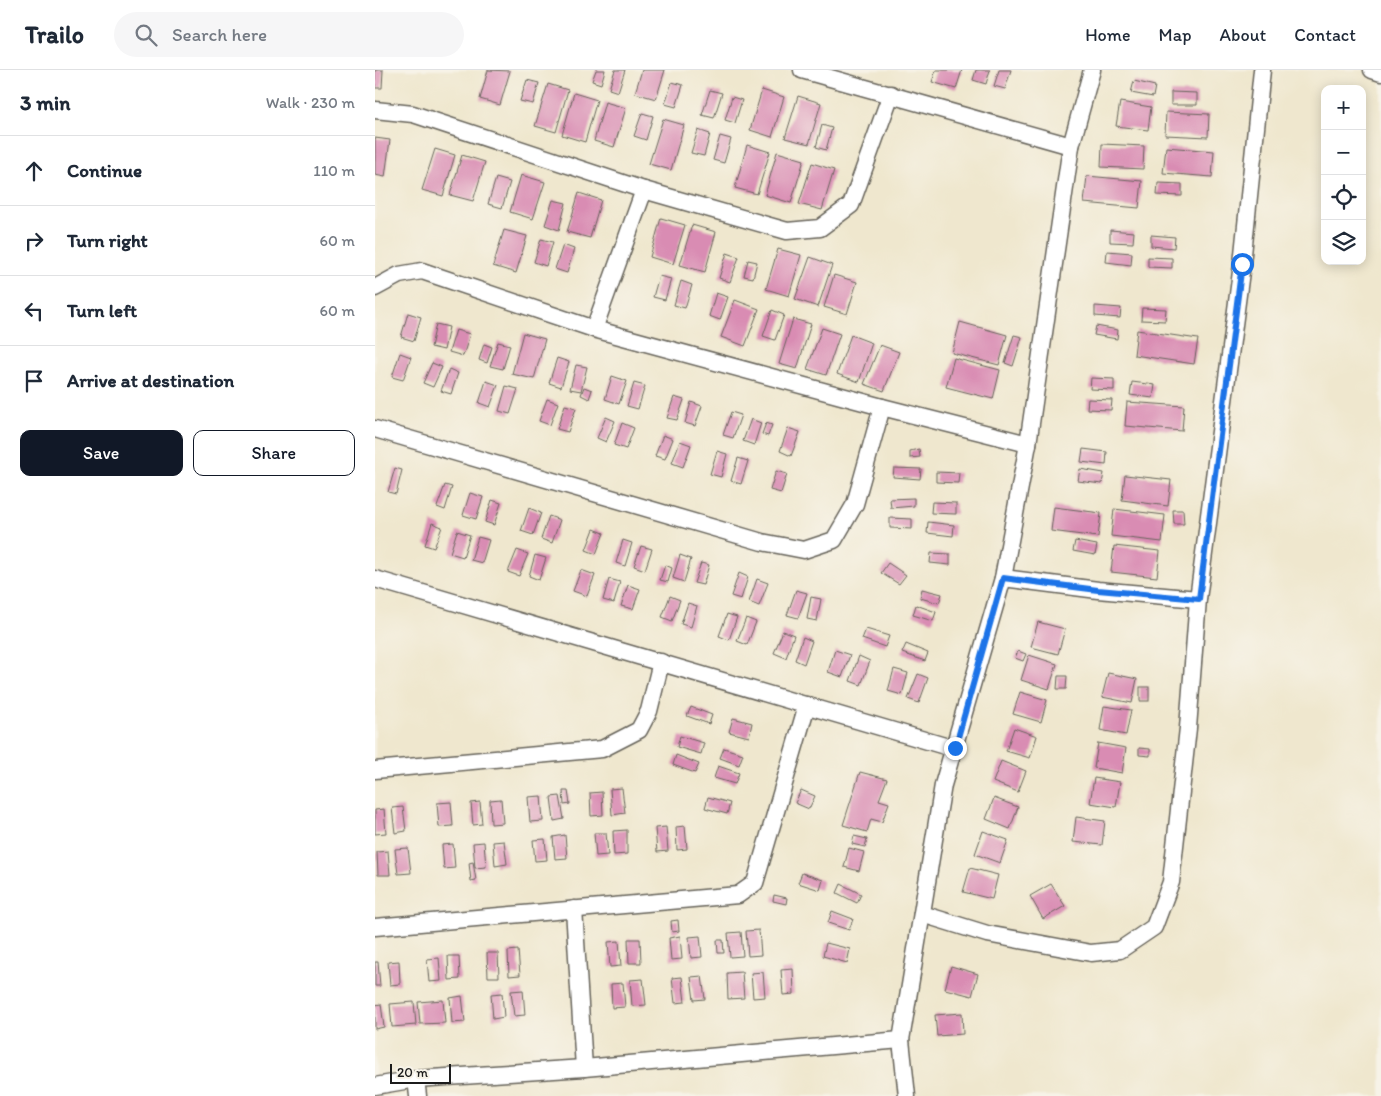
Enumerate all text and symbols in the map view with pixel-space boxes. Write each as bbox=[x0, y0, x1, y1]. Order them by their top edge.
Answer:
search box bbox=[114, 12, 464, 57]
text: Trailo bbox=[25, 20, 84, 49]
icon: search bbox=[132, 21, 160, 49]
text: Search here bbox=[172, 23, 267, 46]
text: Home bbox=[1085, 24, 1131, 46]
text: Map bbox=[1159, 24, 1192, 46]
text: About bbox=[1220, 24, 1266, 46]
text: Contact bbox=[1294, 24, 1356, 46]
map controls bbox=[1321, 85, 1366, 265]
button: + bbox=[1321, 85, 1366, 130]
text: 3 min bbox=[20, 90, 70, 115]
text: Walk · 230 m bbox=[266, 93, 355, 112]
button: − bbox=[1321, 130, 1366, 175]
icon: ahead bbox=[20, 157, 48, 185]
text: Continue bbox=[67, 159, 142, 182]
text: 110 m bbox=[313, 161, 355, 180]
button: locate bbox=[1321, 175, 1366, 220]
button: layers bbox=[1321, 220, 1366, 265]
icon: right bbox=[20, 227, 48, 255]
text: Turn right bbox=[67, 229, 148, 252]
text: 60 m bbox=[320, 231, 355, 250]
route start bbox=[1231, 253, 1254, 276]
icon: left bbox=[20, 297, 48, 325]
text: Turn left bbox=[67, 299, 137, 322]
text: 60 m bbox=[320, 301, 355, 320]
icon: arrive bbox=[20, 367, 48, 395]
text: Arrive at destination bbox=[67, 369, 234, 392]
button: Save bbox=[20, 430, 183, 476]
button: Share bbox=[193, 430, 355, 476]
route end bbox=[944, 737, 967, 760]
scale bar bbox=[390, 1061, 451, 1084]
text: 20 m bbox=[397, 1064, 428, 1081]

